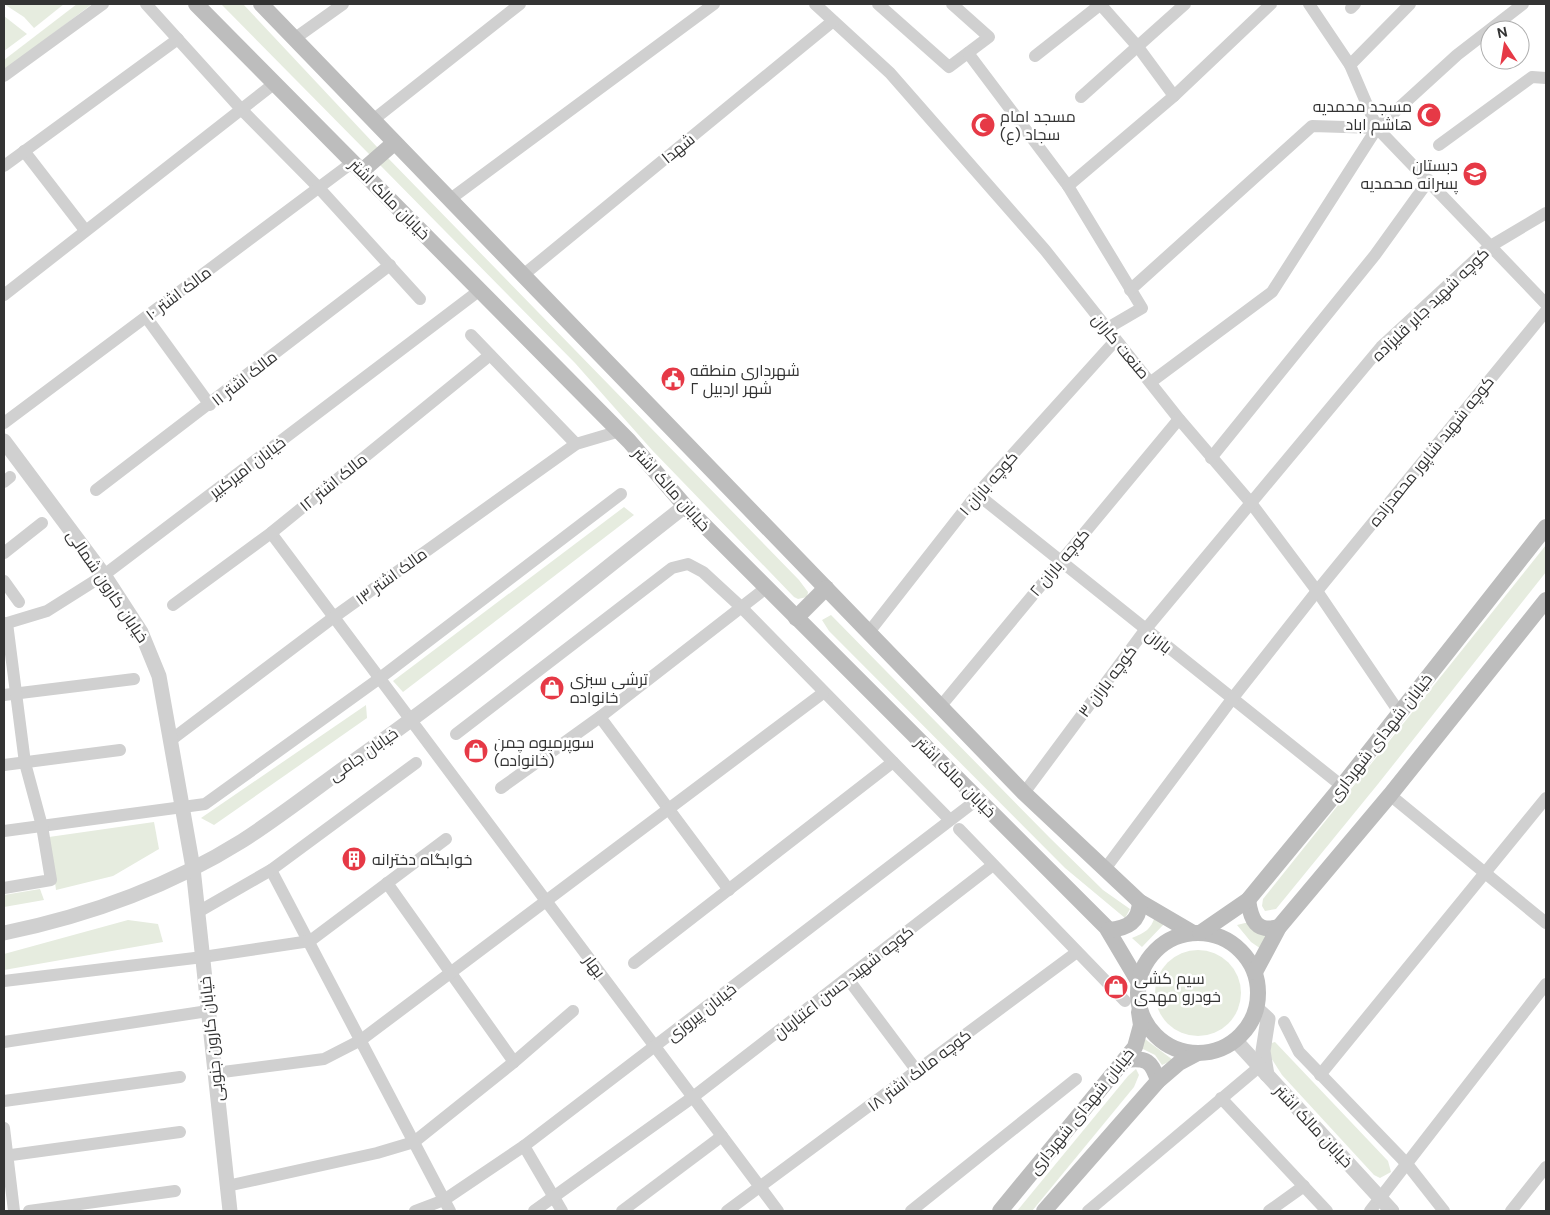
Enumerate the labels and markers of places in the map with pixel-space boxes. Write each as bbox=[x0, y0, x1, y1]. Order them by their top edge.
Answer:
place label: مسجد محمدیه هاشم اباد bbox=[1313, 96, 1412, 136]
mosque icon: مسجد محمدیه هاشم اباد bbox=[1416, 102, 1442, 128]
place label: مسجد امام سجاد (ع) bbox=[1000, 106, 1076, 146]
mosque icon: مسجد امام سجاد (ع) bbox=[970, 112, 996, 138]
place label: دبستان پسرانه محمدیه bbox=[1361, 155, 1459, 195]
school or university icon: دبستان پسرانه محمدیه bbox=[1462, 161, 1488, 187]
place label: شهرداری منطقه ۲ شهر اردبیل bbox=[690, 360, 800, 399]
public building icon: شهرداری منطقه ۲ شهر اردبیل bbox=[660, 366, 686, 392]
place label: ترشی سبزی خانواده bbox=[570, 669, 649, 708]
shop icon: ترشی سبزی خانواده bbox=[539, 675, 565, 701]
place label: سوپرمیوه چمن (خانواده) bbox=[494, 732, 594, 771]
shop icon: سوپرمیوه چمن (خانواده) bbox=[463, 738, 489, 764]
building icon: خوابگاه دخترانه bbox=[341, 846, 367, 872]
place label: خوابگاه دخترانه bbox=[372, 849, 472, 870]
place label: سیم کشی خودرو مهدی bbox=[1134, 968, 1221, 1007]
shop icon: سیم کشی خودرو مهدی bbox=[1103, 974, 1129, 1000]

